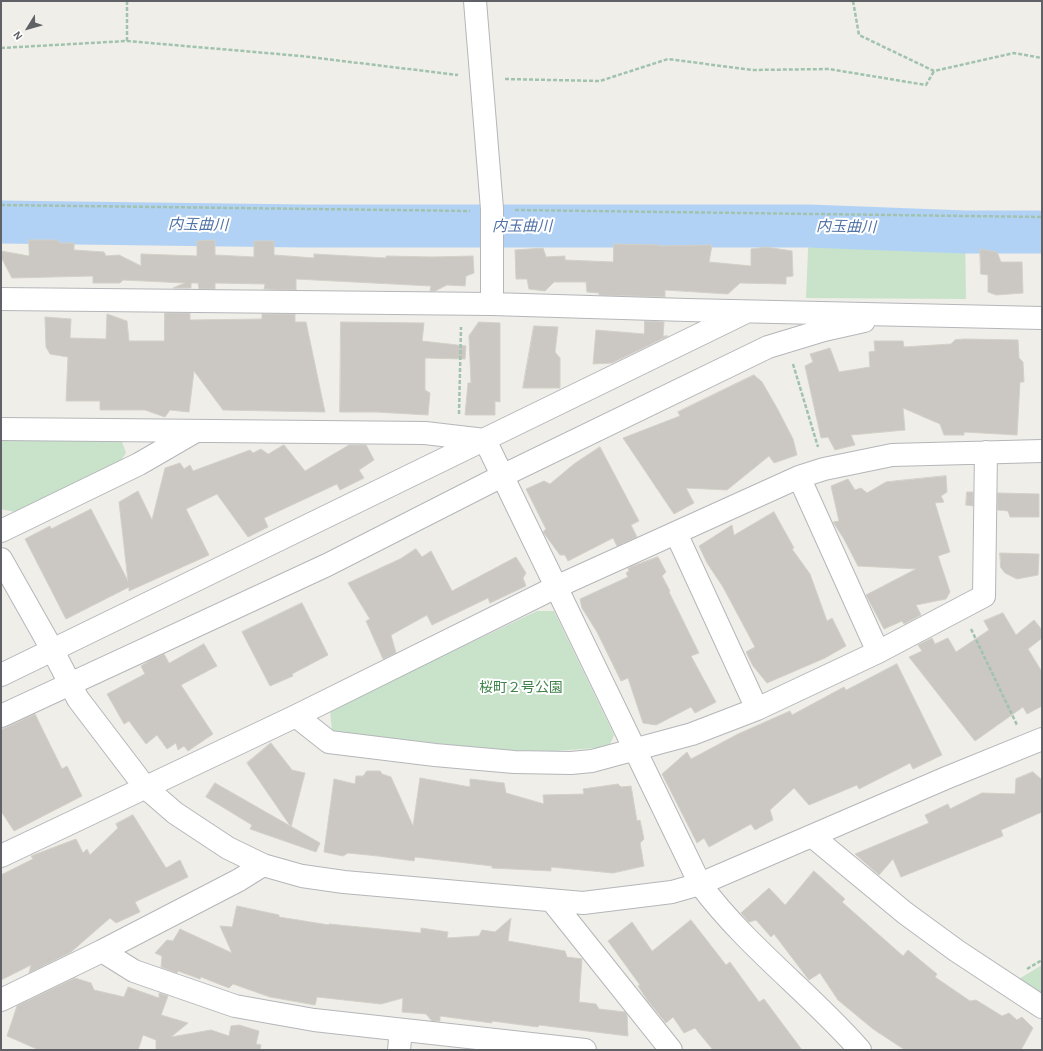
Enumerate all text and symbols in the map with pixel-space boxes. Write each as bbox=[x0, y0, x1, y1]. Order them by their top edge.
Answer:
north arrow bbox=[8, 8, 48, 48]
text: N bbox=[11, 29, 25, 42]
water label: 内玉曲川 bbox=[168, 215, 228, 235]
water label: 内玉曲川 bbox=[492, 217, 552, 235]
water label: 内玉曲川 bbox=[816, 217, 876, 237]
park label: 桜町２号公園 bbox=[479, 680, 563, 696]

